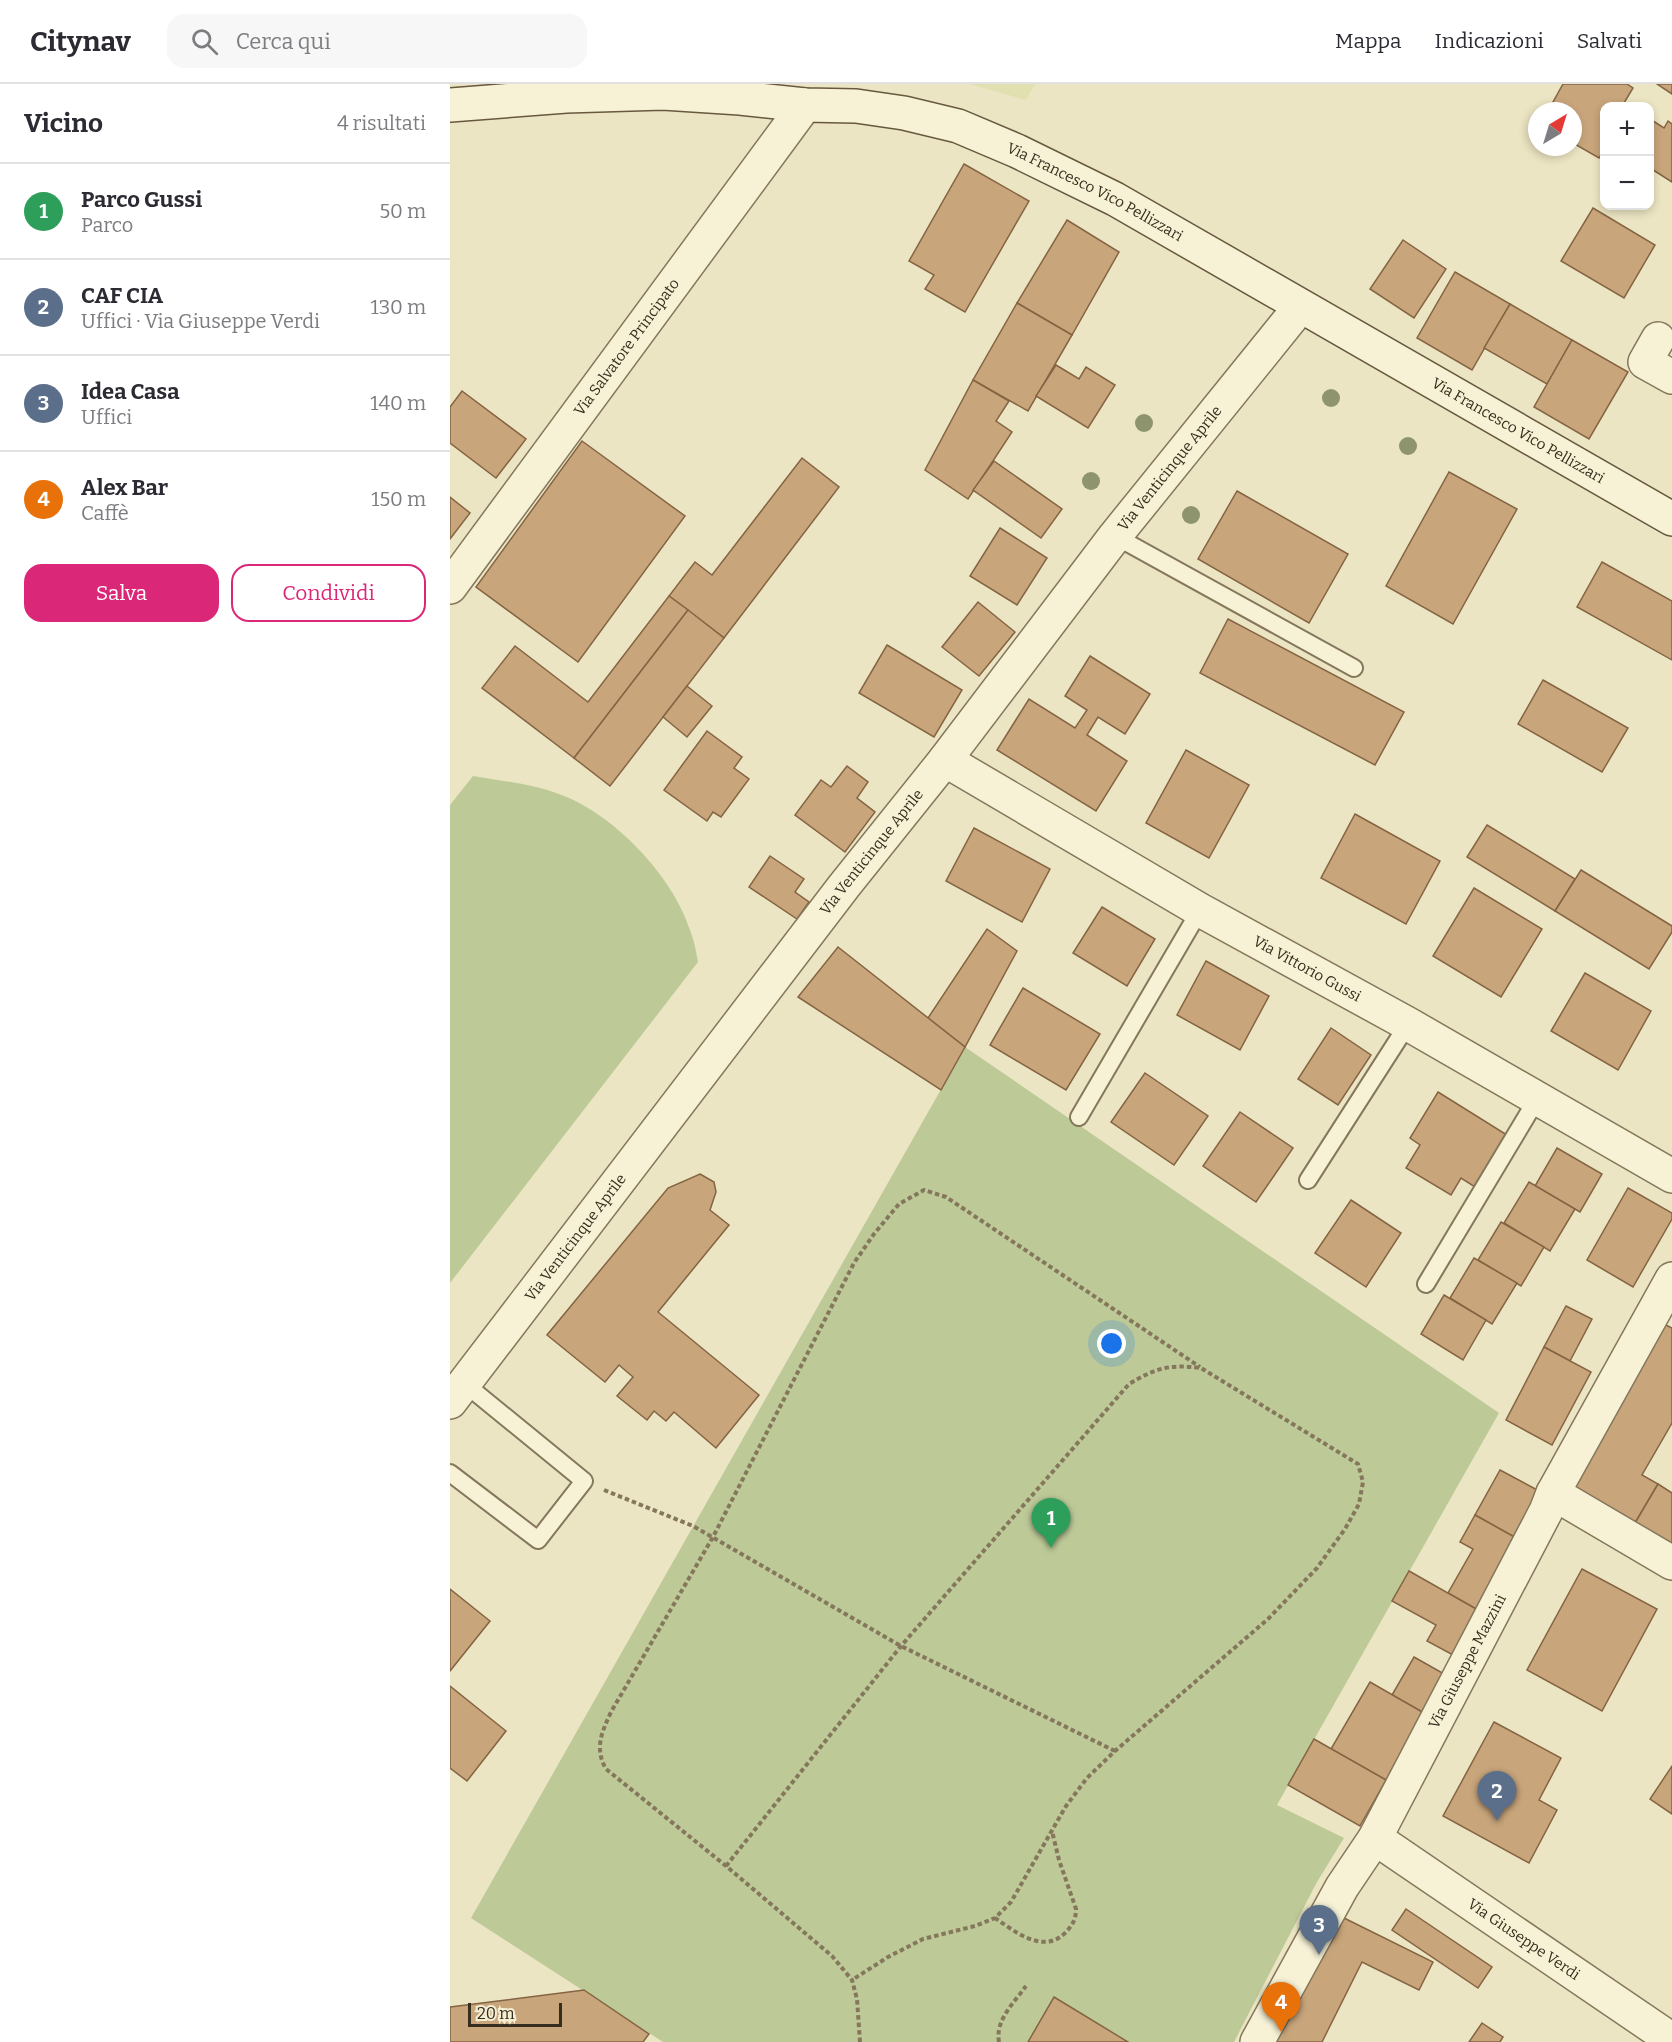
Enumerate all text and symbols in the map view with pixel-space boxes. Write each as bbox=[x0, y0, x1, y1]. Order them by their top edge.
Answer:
search box bbox=[167, 14, 587, 68]
text: Citynav bbox=[30, 25, 131, 58]
icon: search bbox=[188, 25, 221, 58]
text: Cerca qui bbox=[236, 28, 331, 55]
text: Mappa bbox=[1335, 28, 1401, 54]
text: Indicazioni bbox=[1434, 28, 1544, 54]
text: Salvati bbox=[1577, 28, 1642, 54]
north arrow bbox=[1528, 102, 1582, 156]
map controls bbox=[1600, 102, 1654, 210]
button: + bbox=[1600, 102, 1654, 156]
text: Vicino bbox=[24, 108, 103, 139]
text: 4 risultati bbox=[337, 111, 426, 135]
street label: Via Francesco Vico Pellizzari bbox=[1004, 139, 1187, 245]
button: − bbox=[1600, 156, 1654, 210]
text: Parco Gussi bbox=[81, 186, 202, 213]
text: 1 bbox=[39, 199, 48, 223]
text: 50 m bbox=[379, 199, 426, 223]
text: Parco bbox=[81, 213, 133, 237]
street label: Via Salvatore Principato bbox=[570, 275, 683, 419]
text: CAF CIA bbox=[81, 282, 163, 309]
text: 2 bbox=[38, 295, 49, 319]
text: 130 m bbox=[371, 295, 426, 319]
text: Uffici · Via Giuseppe Verdi bbox=[81, 309, 320, 333]
street label: Via Francesco Vico Pellizzari bbox=[1429, 374, 1608, 487]
text: Idea Casa bbox=[81, 378, 179, 405]
text: 3 bbox=[38, 391, 49, 415]
text: 140 m bbox=[370, 391, 426, 415]
street label: Via Venticinque Aprile bbox=[1114, 402, 1226, 534]
text: Uffici bbox=[81, 405, 132, 429]
text: Alex Bar bbox=[81, 474, 168, 501]
text: 4 bbox=[37, 487, 50, 511]
text: 150 m bbox=[371, 487, 426, 511]
text: Caffè bbox=[81, 501, 129, 525]
button: Salva bbox=[24, 564, 219, 622]
button: Condividi bbox=[231, 564, 426, 622]
street label: Via Venticinque Aprile bbox=[816, 785, 927, 919]
street label: Via Vittorio Gussi bbox=[1250, 932, 1365, 1006]
street label: Via Venticinque Aprile bbox=[521, 1170, 630, 1305]
your location bbox=[1097, 1329, 1126, 1358]
pin: 1 bbox=[1032, 1498, 1070, 1548]
street label: Via Giuseppe Mazzini bbox=[1425, 1591, 1510, 1732]
pin: 2 bbox=[1478, 1772, 1516, 1821]
street label: Via Giuseppe Verdi bbox=[1464, 1895, 1584, 1984]
pin: 3 bbox=[1300, 1906, 1338, 1955]
pin: 4 bbox=[1262, 1982, 1300, 2032]
scale bar bbox=[468, 2000, 562, 2028]
text: 20 m bbox=[477, 2004, 514, 2023]

